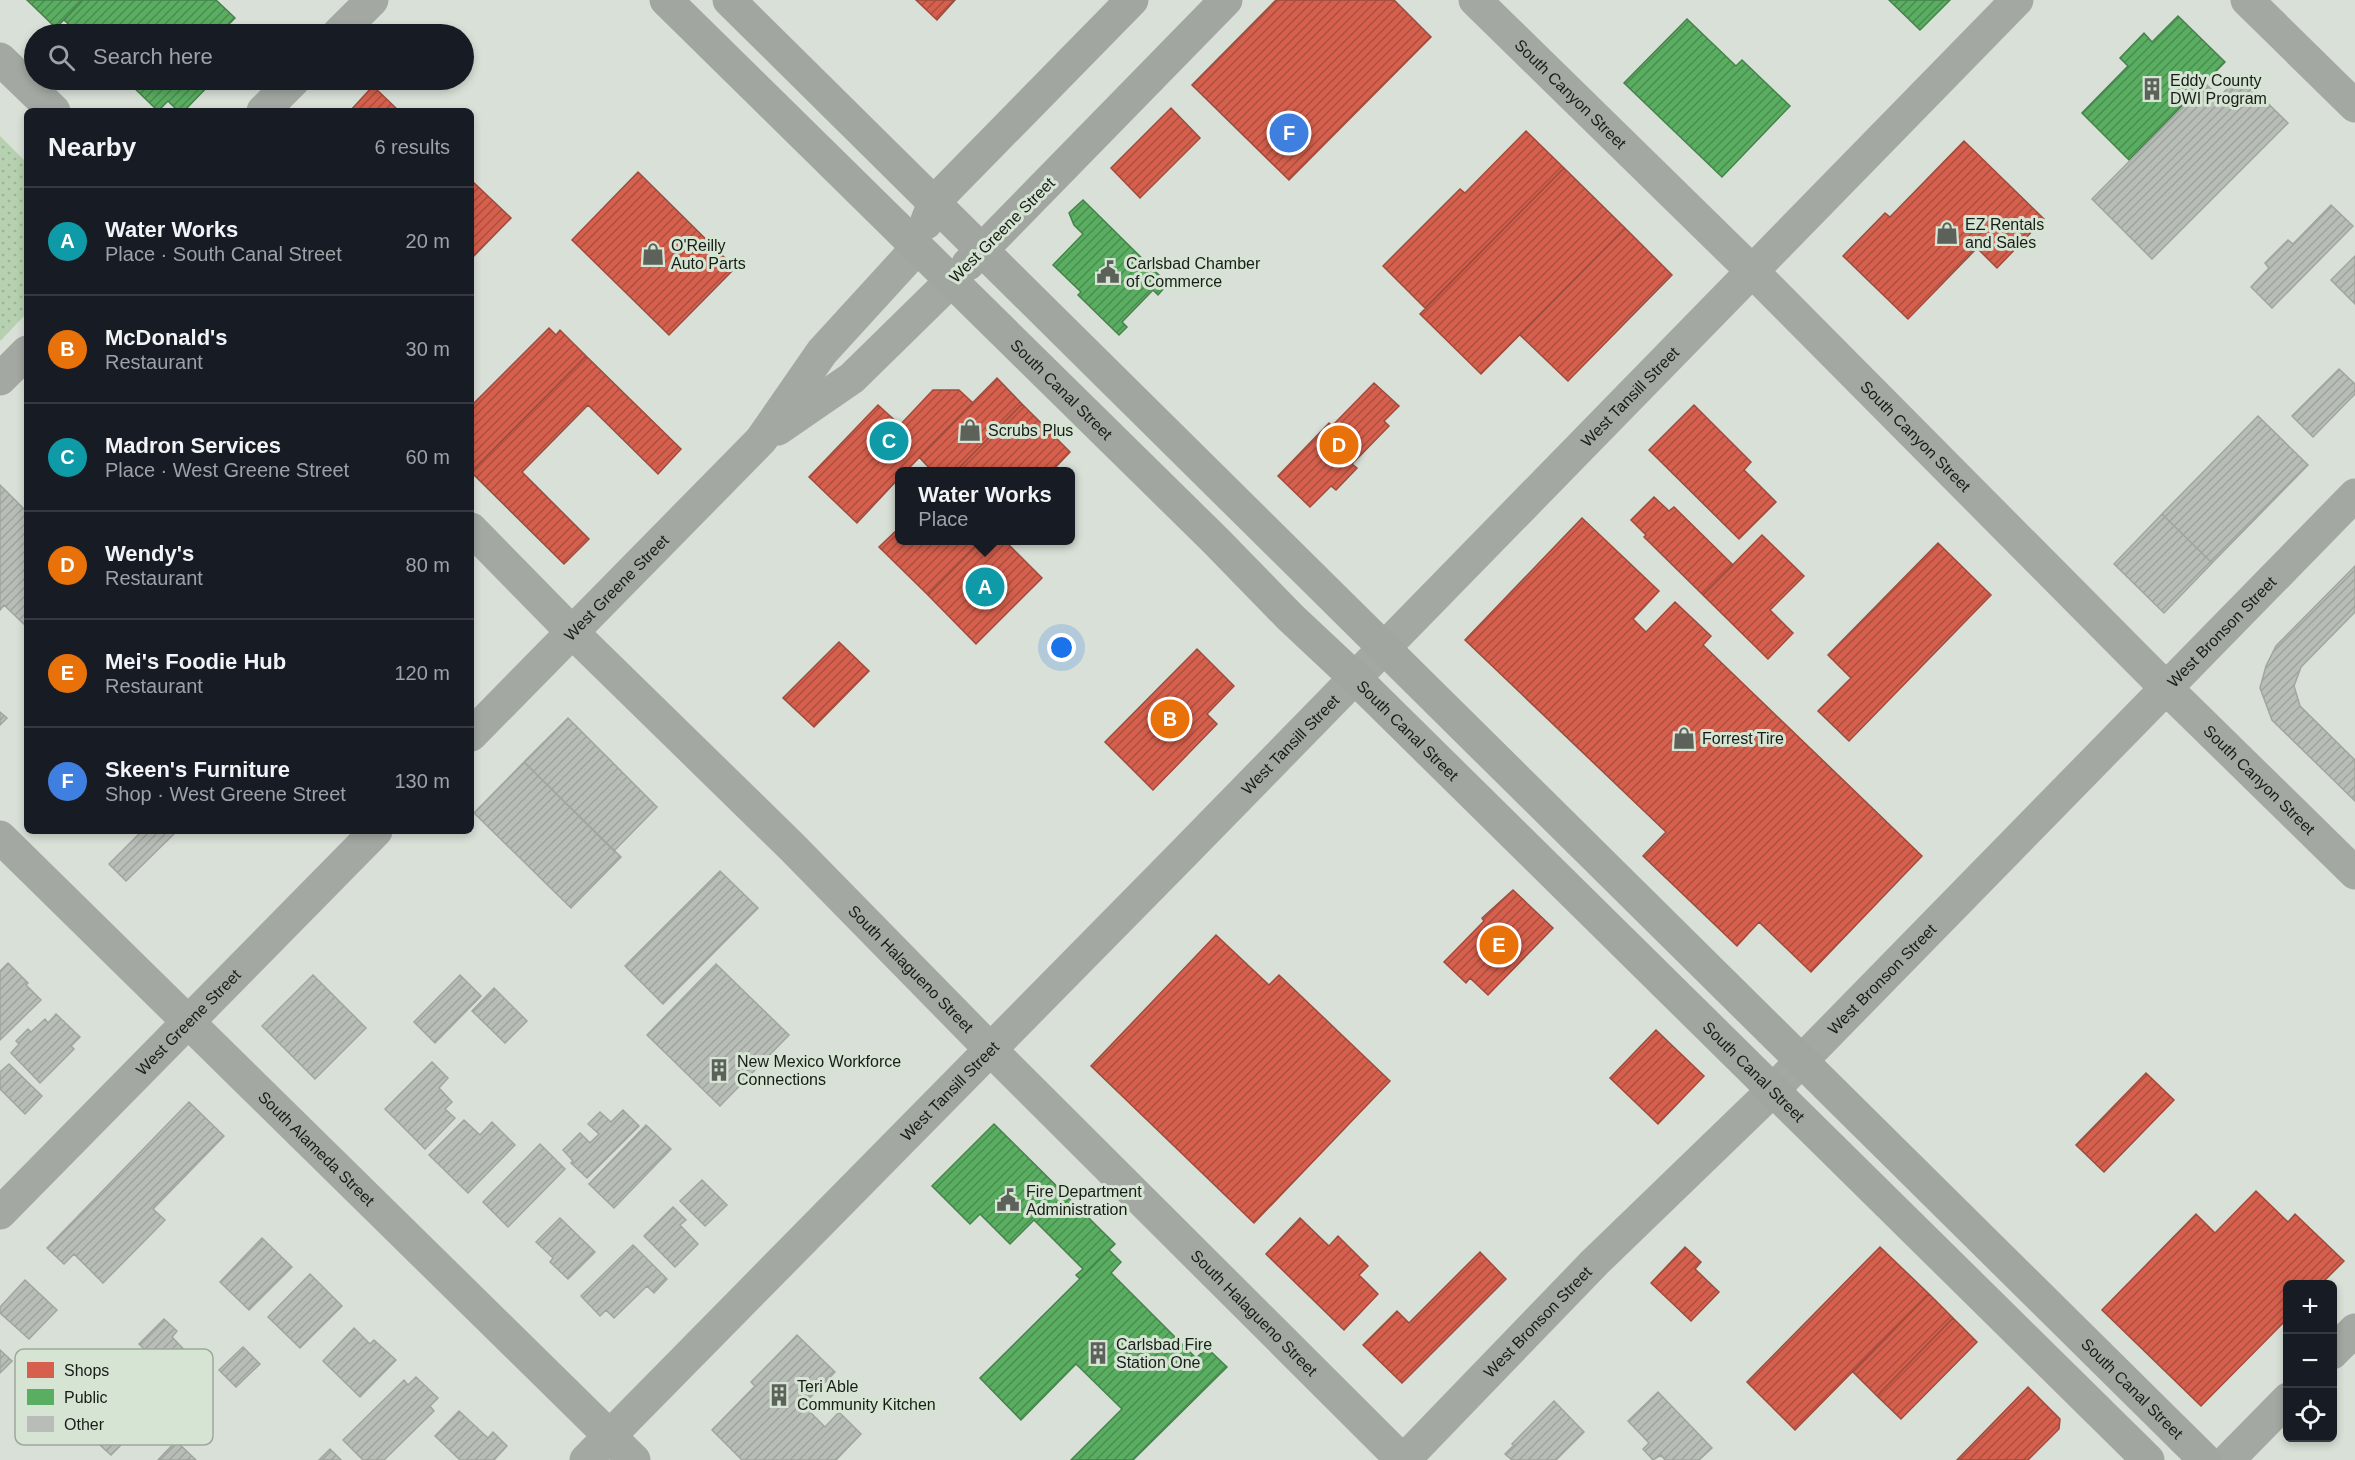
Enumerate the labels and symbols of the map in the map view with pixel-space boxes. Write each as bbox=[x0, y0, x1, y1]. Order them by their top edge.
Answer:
street label: South Canyon Street bbox=[1512, 36, 1630, 152]
place label: Eddy County DWI Program bbox=[2170, 72, 2267, 107]
building icon: Eddy County DWI Program bbox=[2139, 76, 2165, 102]
pin: F bbox=[1270, 110, 1308, 156]
street label: West Greene Street bbox=[946, 174, 1058, 286]
place label: EZ Rentals and Sales bbox=[1965, 216, 2044, 251]
shop icon: EZ Rentals and Sales bbox=[1934, 220, 1960, 246]
place label: O'Reilly Auto Parts bbox=[671, 237, 746, 272]
shop icon: O'Reilly Auto Parts bbox=[640, 241, 666, 267]
place label: Carlsbad Chamber of Commerce bbox=[1126, 255, 1261, 290]
public building icon: Carlsbad Chamber of Commerce bbox=[1095, 259, 1121, 285]
street label: South Canal Street bbox=[1007, 336, 1116, 443]
street label: West Tansill Street bbox=[1577, 343, 1682, 450]
street label: South Canyon Street bbox=[1857, 377, 1975, 495]
shop icon: Scrubs Plus bbox=[957, 417, 983, 443]
pin: C bbox=[870, 418, 908, 464]
place label: Scrubs Plus bbox=[988, 422, 1073, 439]
pin: D bbox=[1320, 422, 1358, 468]
street label: West Greene Street bbox=[561, 531, 672, 644]
pin: A bbox=[966, 564, 1004, 610]
street label: West Bronson Street bbox=[2164, 572, 2279, 690]
your location bbox=[1047, 633, 1076, 662]
street label: South Canal Street bbox=[1354, 677, 1462, 784]
street label: West Tansill Street bbox=[1238, 691, 1343, 797]
pin: B bbox=[1150, 696, 1190, 742]
street label: South Canyon Street bbox=[2200, 721, 2319, 838]
shop icon: Forrest Tire bbox=[1671, 725, 1697, 751]
place label: Forrest Tire bbox=[1702, 730, 1784, 747]
street label: South Halagueno Street bbox=[845, 902, 977, 1036]
street label: West Bronson Street bbox=[1824, 920, 1940, 1038]
pin: E bbox=[1480, 922, 1518, 968]
street label: West Greene Street bbox=[132, 965, 244, 1078]
street label: South Canal Street bbox=[1700, 1018, 1808, 1125]
street label: West Tansill Street bbox=[897, 1038, 1002, 1144]
place label: New Mexico Workforce Connections bbox=[737, 1053, 901, 1088]
building icon: New Mexico Workforce Connections bbox=[706, 1057, 732, 1083]
street label: South Alameda Street bbox=[255, 1088, 379, 1209]
place label: Fire Department Administration bbox=[1026, 1183, 1142, 1218]
public building icon: Fire Department Administration bbox=[995, 1187, 1021, 1213]
street label: South Halagueno Street bbox=[1188, 1246, 1321, 1379]
street label: West Bronson Street bbox=[1480, 1262, 1595, 1381]
street label: South Canal Street bbox=[2078, 1335, 2187, 1442]
place label: Carlsbad Fire Station One bbox=[1116, 1336, 1212, 1371]
building icon: Carlsbad Fire Station One bbox=[1085, 1340, 1111, 1366]
legend bbox=[15, 1349, 213, 1445]
text: Shops bbox=[64, 1362, 109, 1379]
place label: Teri Able Community Kitchen bbox=[797, 1378, 936, 1413]
building icon: Teri Able Community Kitchen bbox=[766, 1382, 792, 1408]
text: Public bbox=[64, 1389, 108, 1406]
text: Other bbox=[64, 1416, 105, 1433]

